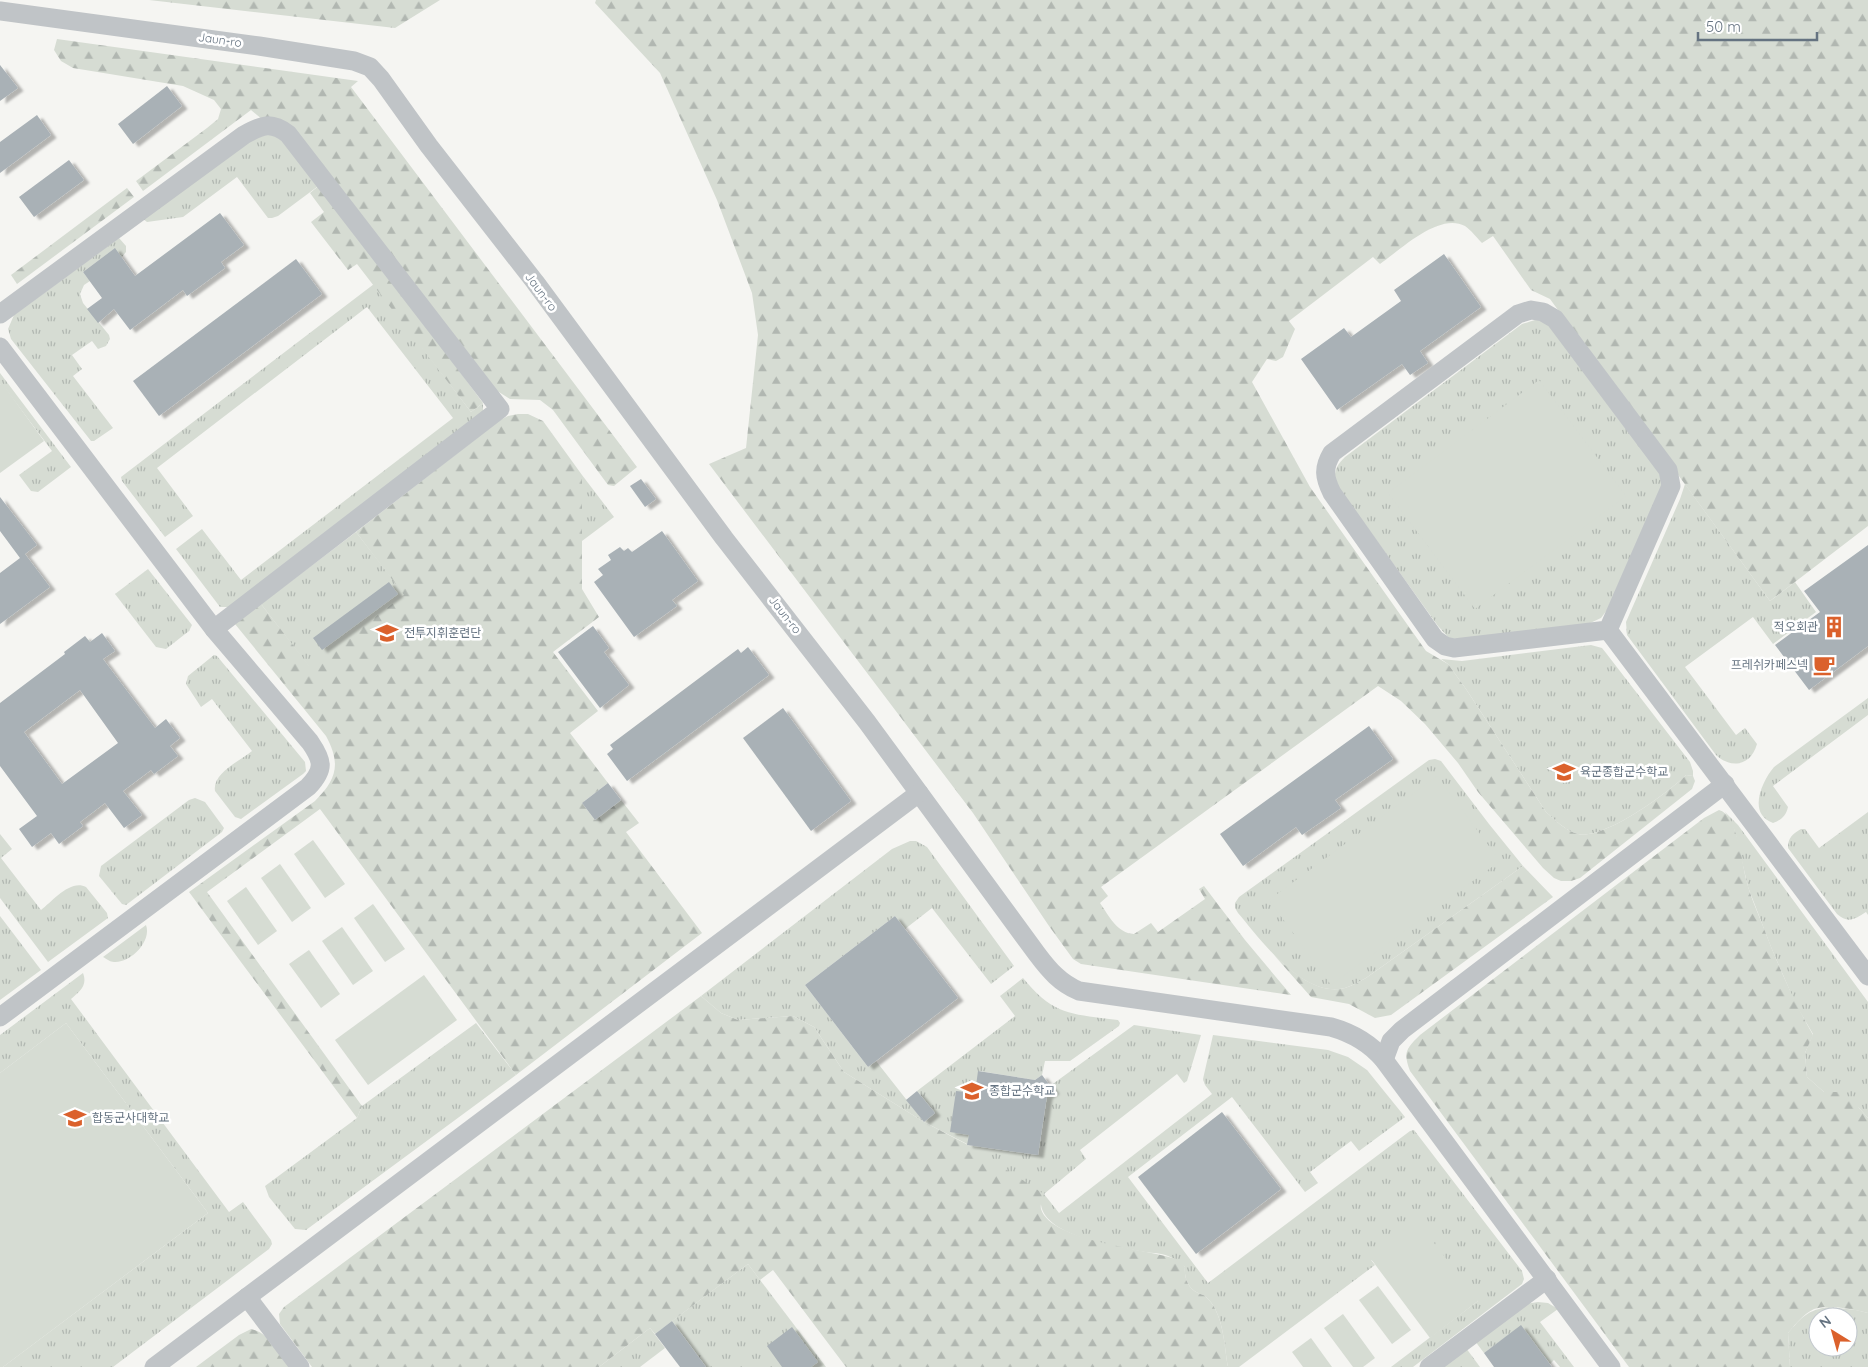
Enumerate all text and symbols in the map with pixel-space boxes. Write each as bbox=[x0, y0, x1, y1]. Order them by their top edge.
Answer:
scale bar bbox=[1698, 10, 1817, 42]
text: 50 m bbox=[1706, 17, 1741, 36]
street label: Jaun-ro bbox=[197, 29, 243, 50]
street label: Jaun-ro bbox=[522, 270, 561, 314]
street label: Jaun-ro bbox=[766, 593, 805, 637]
building icon: 적오회관 bbox=[1821, 614, 1847, 640]
place label: 적오회관 bbox=[1774, 619, 1818, 634]
school or university icon: 전투지휘훈련단 bbox=[374, 620, 400, 646]
place label: 전투지휘훈련단 bbox=[404, 625, 481, 640]
cafe icon: 프레쉬카페스넥 bbox=[1811, 652, 1837, 678]
place label: 프레쉬카페스넥 bbox=[1731, 657, 1808, 672]
school or university icon: 육군종합군수학교 bbox=[1551, 759, 1577, 785]
place label: 육군종합군수학교 bbox=[1580, 764, 1668, 779]
school or university icon: 종합군수학교 bbox=[959, 1078, 985, 1104]
place label: 종합군수학교 bbox=[989, 1083, 1055, 1098]
school or university icon: 합동군사대학교 bbox=[62, 1105, 88, 1131]
place label: 합동군사대학교 bbox=[92, 1110, 169, 1125]
north arrow bbox=[1808, 1307, 1858, 1357]
text: N bbox=[1816, 1311, 1835, 1332]

